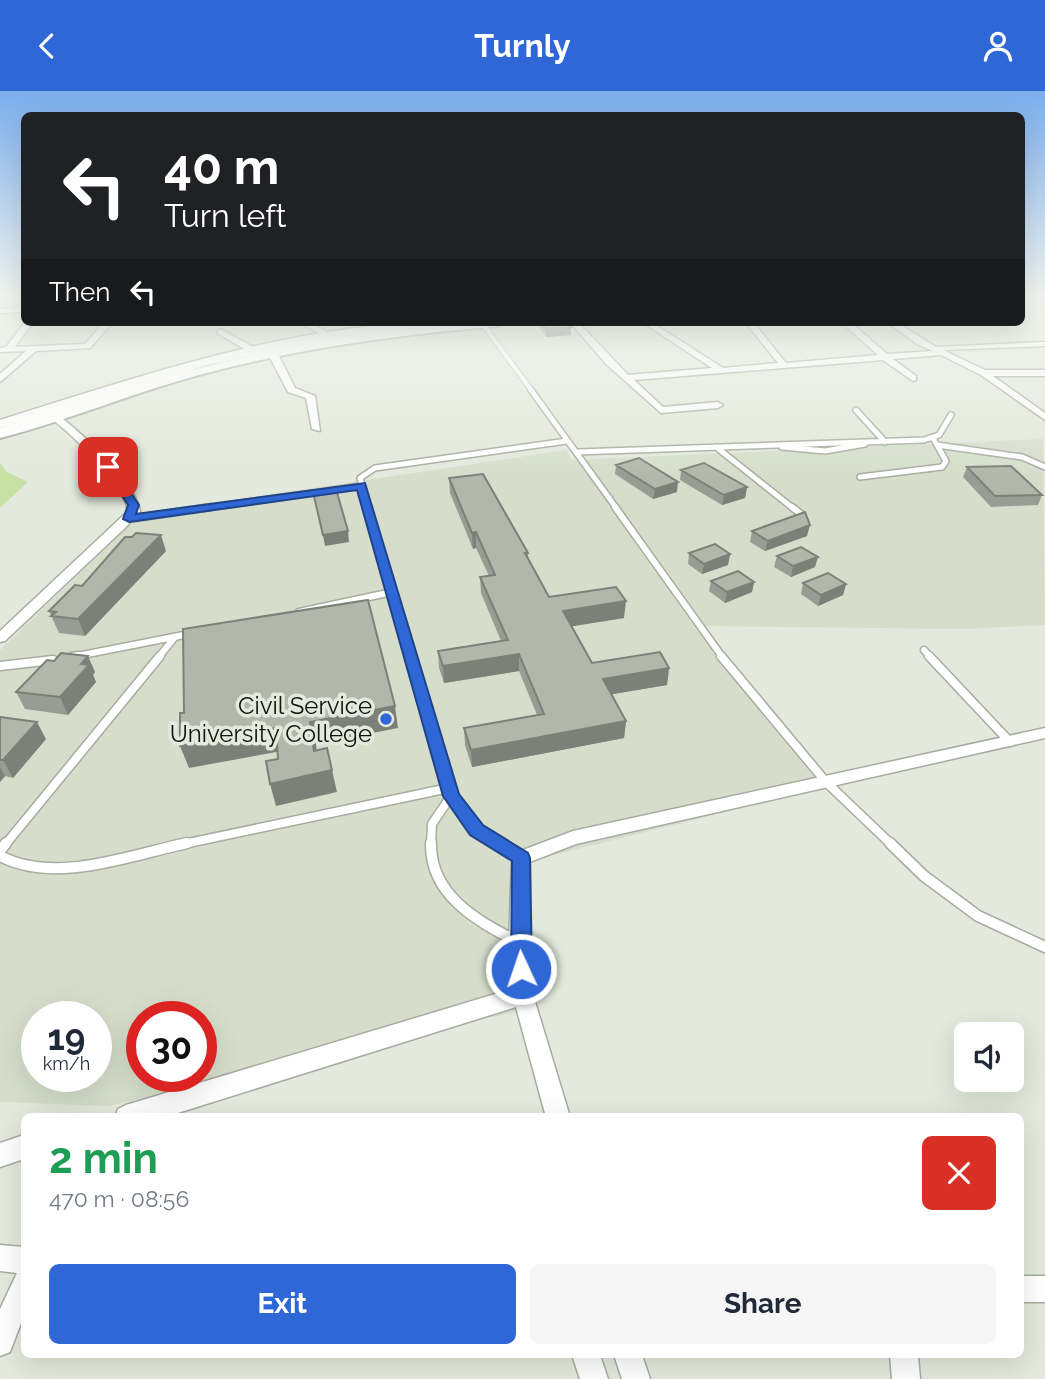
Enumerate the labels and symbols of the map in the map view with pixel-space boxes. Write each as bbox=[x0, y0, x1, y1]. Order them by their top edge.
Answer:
pin bbox=[78, 437, 138, 497]
place label: Civil Service University College bbox=[170, 691, 372, 748]
marker: Civil Service University College bbox=[378, 711, 394, 727]
position arrow bbox=[484, 932, 558, 1006]
speed limit sign: 30 bbox=[126, 1001, 217, 1092]

